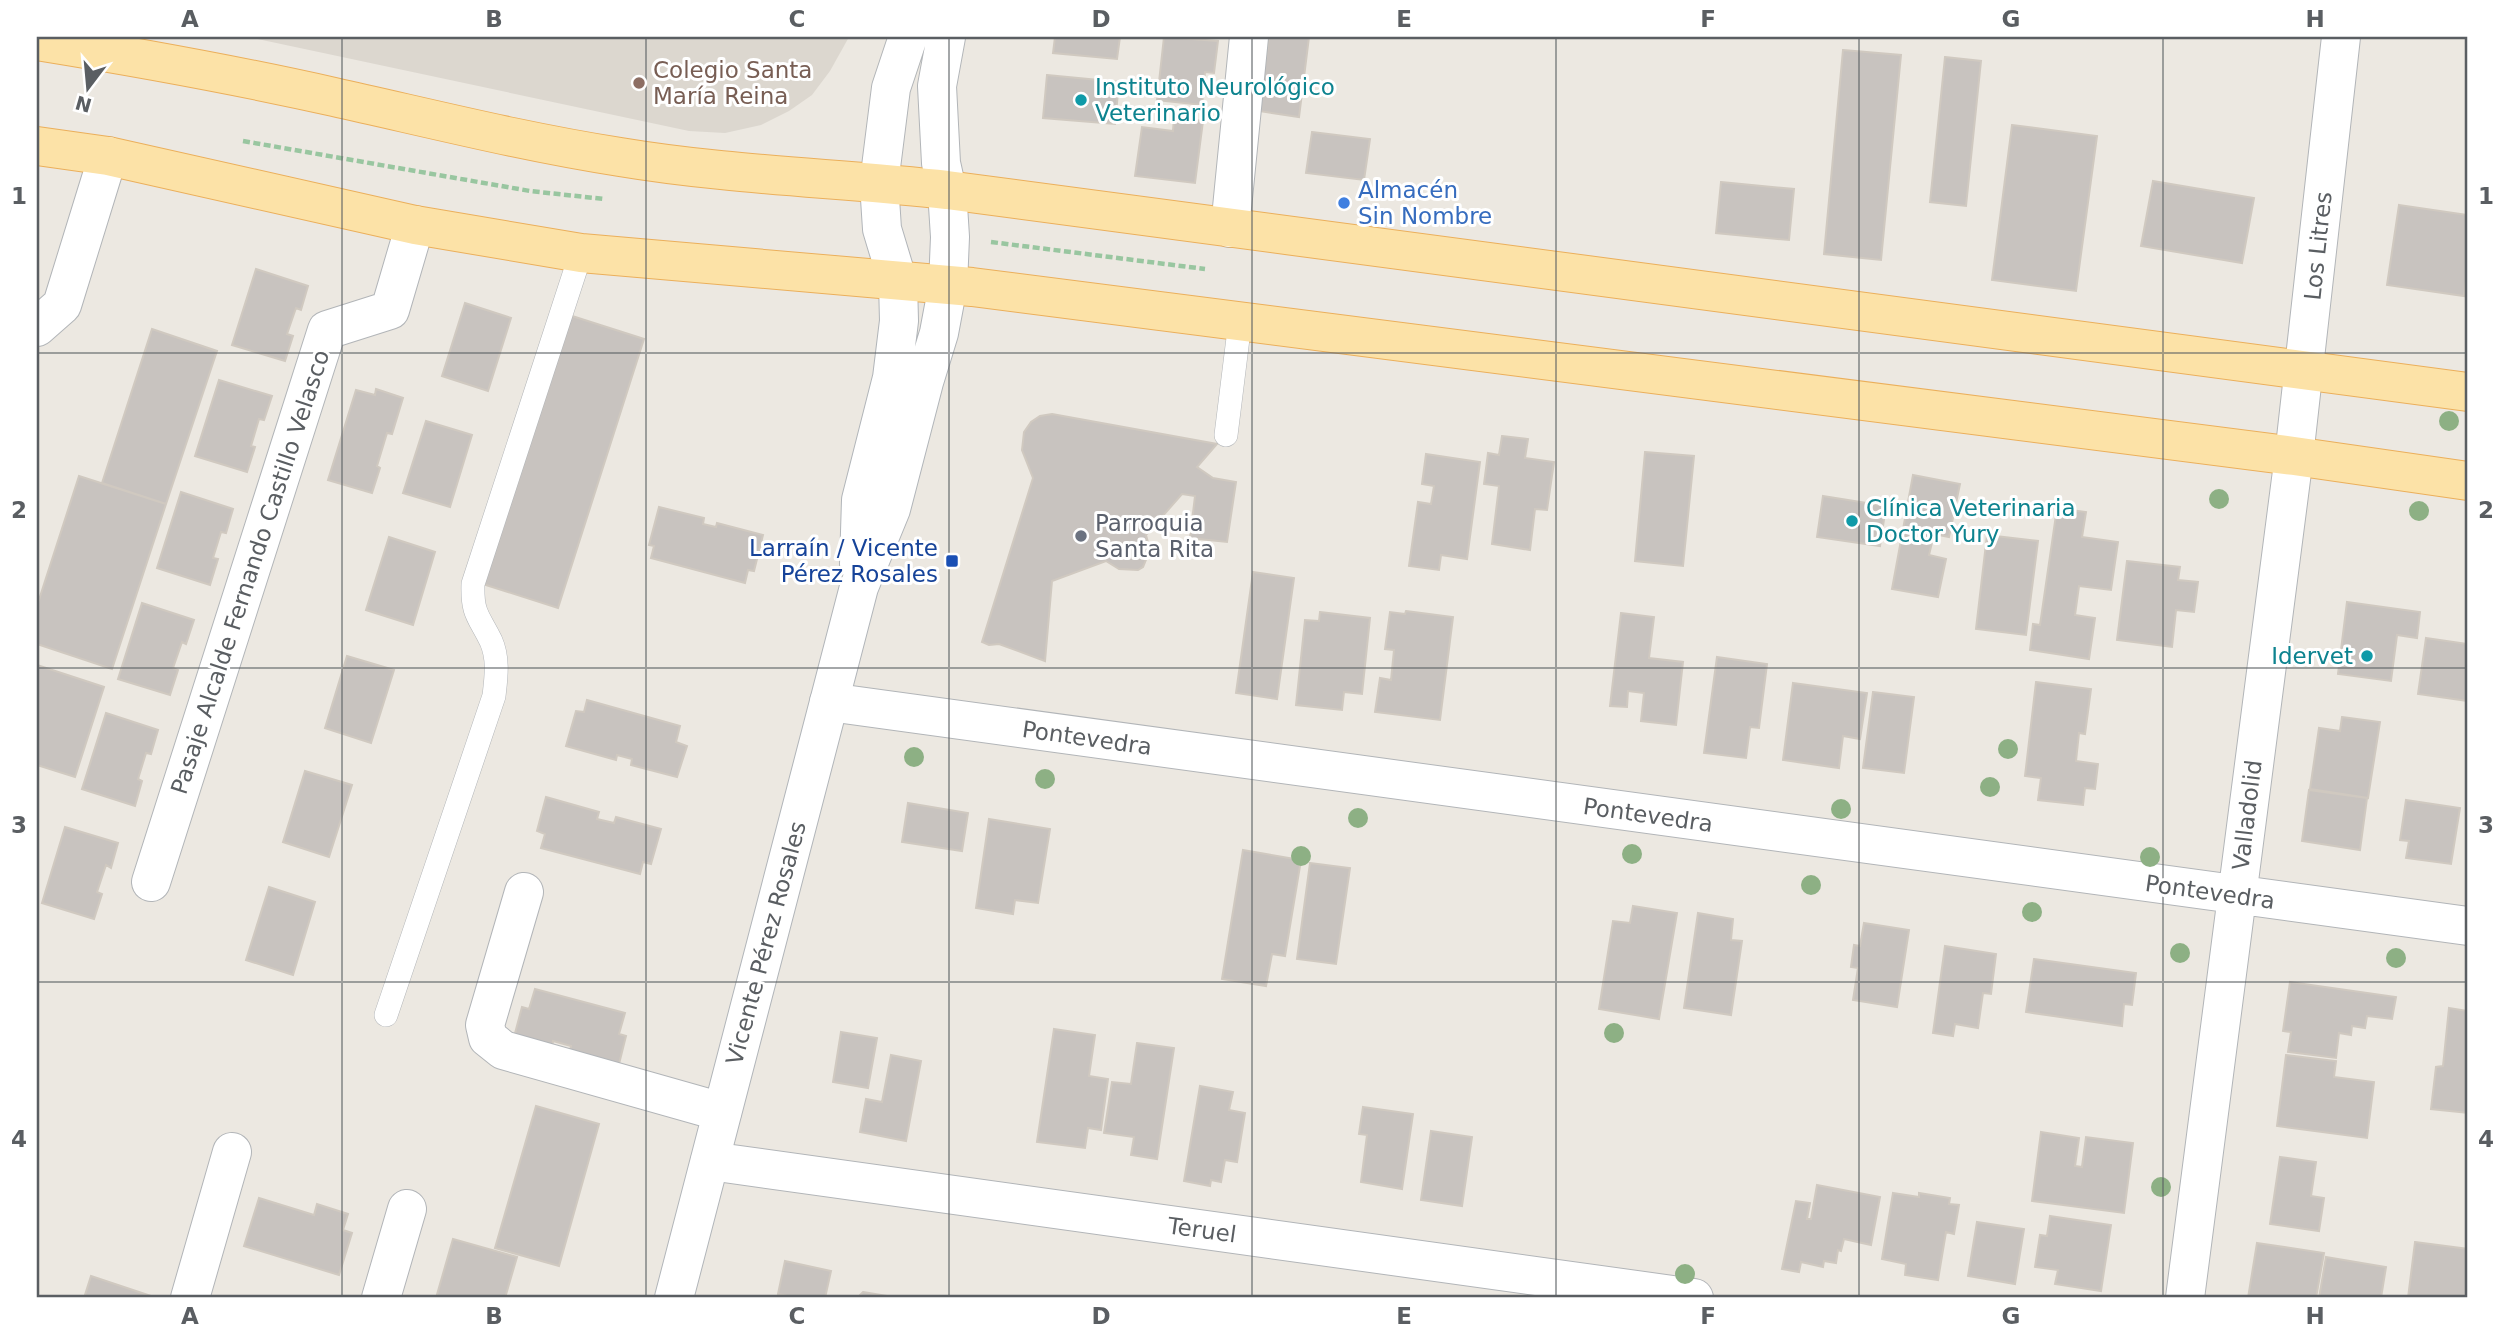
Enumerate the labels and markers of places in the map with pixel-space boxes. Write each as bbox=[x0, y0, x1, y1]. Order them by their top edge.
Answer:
place label: Colegio Santa María Reina bbox=[653, 57, 812, 109]
place label: Instituto Neurológico Veterinario bbox=[1095, 74, 1335, 126]
marker: Colegio Santa María Reina bbox=[631, 75, 647, 91]
marker: Instituto Neurológico Veterinario bbox=[1073, 92, 1089, 108]
place label: Almacén Sin Nombre bbox=[1358, 177, 1492, 229]
marker: Almacén Sin Nombre bbox=[1336, 195, 1352, 211]
place label: Clínica Veterinaria Doctor Yury bbox=[1866, 495, 2076, 547]
place label: Parroquia Santa Rita bbox=[1095, 510, 1214, 562]
marker: Clínica Veterinaria Doctor Yury bbox=[1844, 513, 1860, 529]
marker: Parroquia Santa Rita bbox=[1073, 528, 1089, 544]
place label: Larraín / Vicente Pérez Rosales bbox=[749, 535, 938, 587]
marker: Larraín / Vicente Pérez Rosales bbox=[944, 553, 960, 569]
place label: Idervet bbox=[2271, 643, 2353, 669]
marker: Idervet bbox=[2359, 648, 2375, 664]

